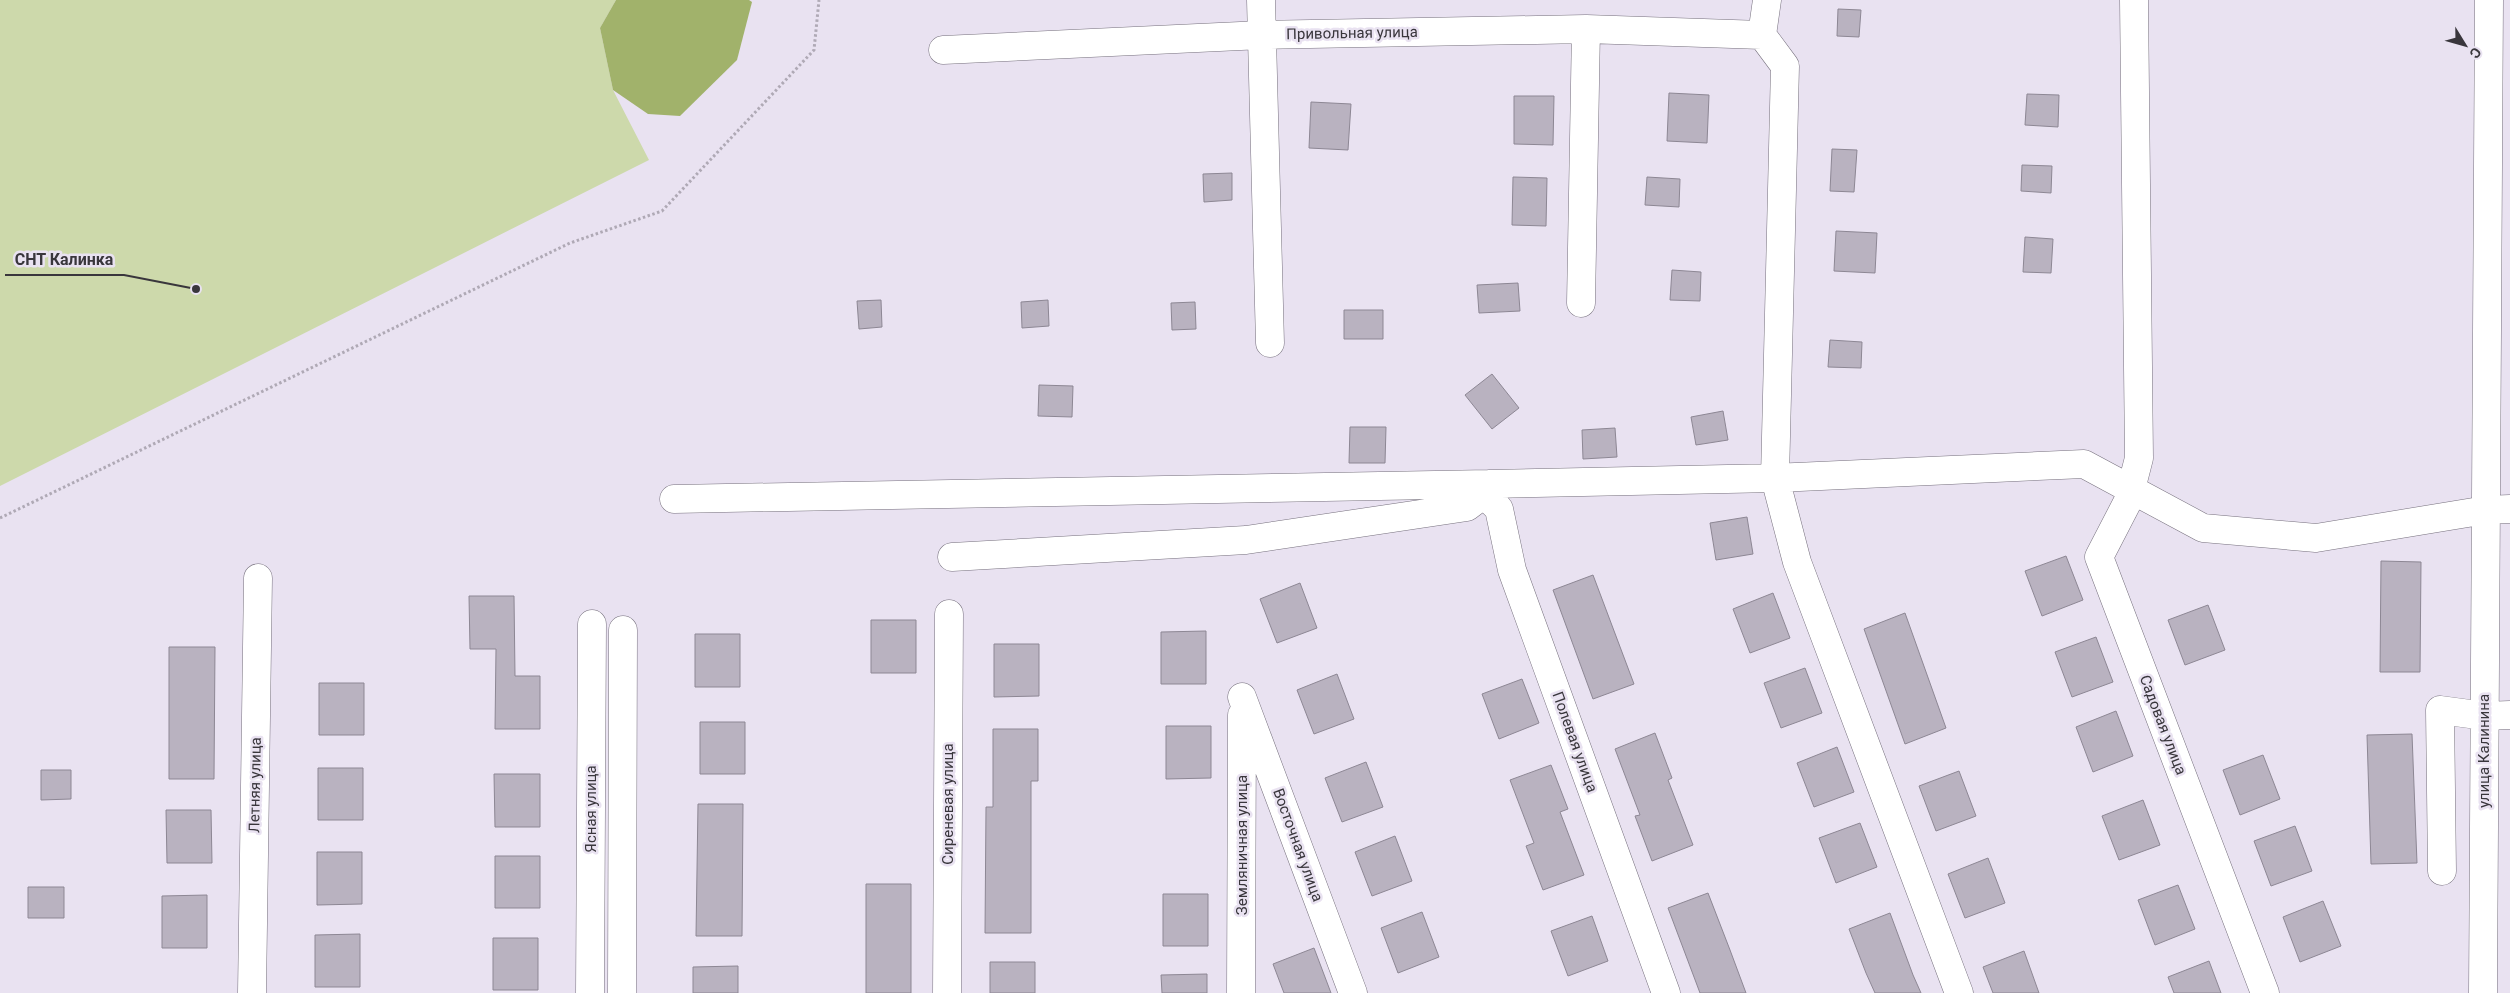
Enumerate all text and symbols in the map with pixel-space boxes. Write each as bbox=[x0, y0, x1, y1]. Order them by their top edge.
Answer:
north arrow bbox=[2440, 20, 2490, 70]
street label: Привольная улица bbox=[1286, 23, 1418, 43]
text: С bbox=[2466, 44, 2485, 61]
callout: СНТ Калинка bbox=[5, 244, 124, 275]
text: СНТ Калинка bbox=[15, 250, 114, 269]
street label: Садовая улица bbox=[2136, 673, 2190, 777]
street label: Полевая улица bbox=[1548, 689, 1602, 795]
street label: улица Калинина bbox=[2475, 694, 2493, 808]
street label: Летняя улица bbox=[245, 737, 265, 833]
street label: Сиреневая улица bbox=[939, 743, 957, 865]
street label: Ясная улица bbox=[582, 765, 600, 853]
street label: Земляничная улица bbox=[1233, 775, 1251, 915]
street label: Восточная улица bbox=[1269, 786, 1327, 904]

